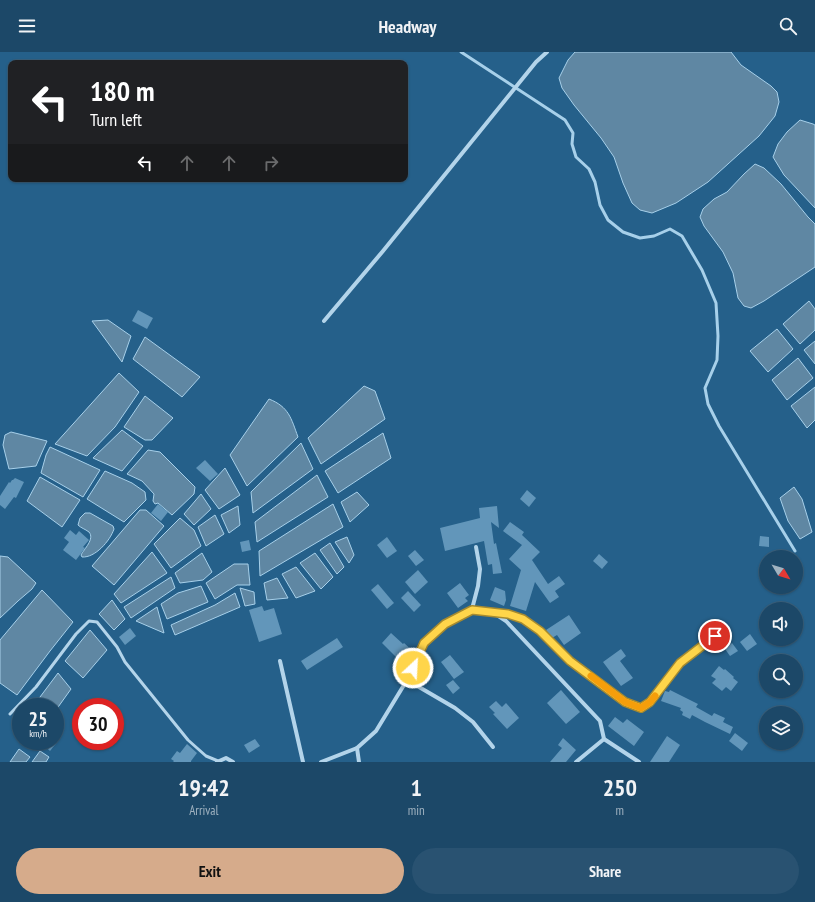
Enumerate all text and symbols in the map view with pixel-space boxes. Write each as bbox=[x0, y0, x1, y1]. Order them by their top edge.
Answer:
icon: menu bbox=[16, 15, 38, 37]
text: Headway bbox=[378, 15, 437, 38]
icon: search bbox=[777, 15, 799, 37]
text: 180 m bbox=[90, 72, 154, 109]
icon: left bbox=[24, 76, 76, 128]
text: Turn left bbox=[90, 108, 142, 131]
icon: left bbox=[134, 152, 156, 174]
icon: ahead bbox=[176, 152, 198, 174]
icon: ahead bbox=[218, 152, 240, 174]
icon: right bbox=[260, 152, 282, 174]
north arrow bbox=[759, 550, 803, 594]
map controls bbox=[759, 550, 803, 750]
button: sound bbox=[759, 602, 803, 646]
pin bbox=[698, 619, 732, 653]
icon: arrive bbox=[704, 625, 726, 647]
position arrow bbox=[392, 647, 434, 689]
button: search bbox=[759, 654, 803, 698]
speed limit sign: 30 bbox=[72, 698, 124, 750]
text: 25 bbox=[28, 706, 48, 732]
button: layers bbox=[759, 706, 803, 750]
text: km/h bbox=[29, 727, 47, 740]
text: 19:42 bbox=[178, 772, 230, 803]
text: 1 bbox=[410, 772, 422, 803]
text: 250 bbox=[603, 772, 637, 803]
text: Arrival bbox=[189, 802, 219, 819]
text: min bbox=[408, 802, 425, 819]
text: m bbox=[616, 802, 624, 819]
button: Exit bbox=[16, 848, 404, 894]
button: Share bbox=[412, 848, 799, 894]

